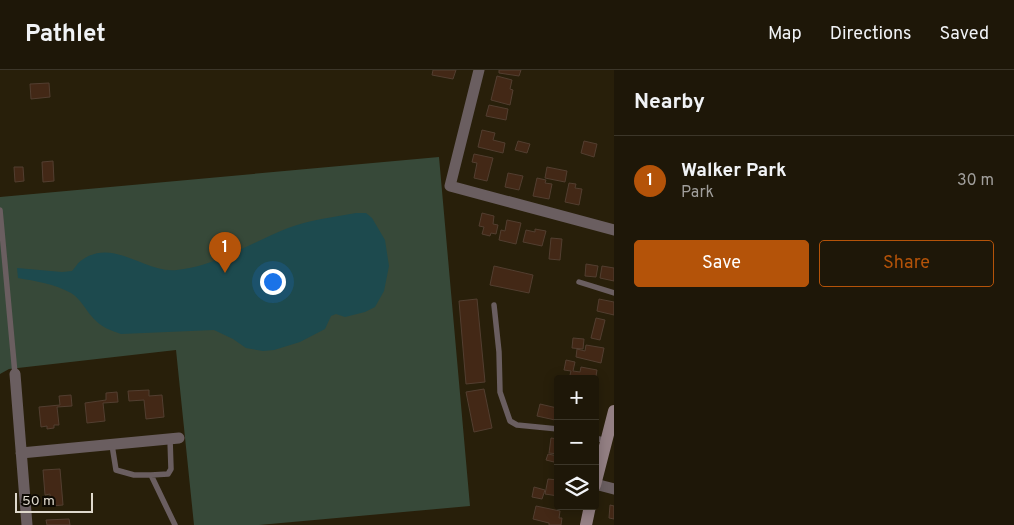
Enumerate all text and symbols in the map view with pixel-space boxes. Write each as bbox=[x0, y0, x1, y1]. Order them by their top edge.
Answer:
text: Pathlet bbox=[25, 20, 106, 50]
text: Map bbox=[768, 23, 802, 46]
text: Directions bbox=[830, 23, 912, 46]
text: Saved bbox=[940, 23, 989, 46]
text: Nearby bbox=[634, 89, 705, 116]
text: Walker Park bbox=[681, 159, 787, 183]
text: 1 bbox=[647, 171, 653, 191]
text: 30 m bbox=[957, 171, 994, 191]
text: Park bbox=[681, 183, 714, 203]
pin: 1 bbox=[209, 232, 241, 273]
button: Save bbox=[634, 240, 809, 287]
button: Share bbox=[819, 240, 994, 287]
your location bbox=[260, 269, 286, 295]
map controls bbox=[554, 375, 599, 510]
button: + bbox=[554, 375, 599, 420]
button: − bbox=[554, 420, 599, 465]
button: layers bbox=[554, 465, 599, 510]
scale bar bbox=[15, 490, 92, 513]
text: 50 m bbox=[22, 493, 55, 510]

